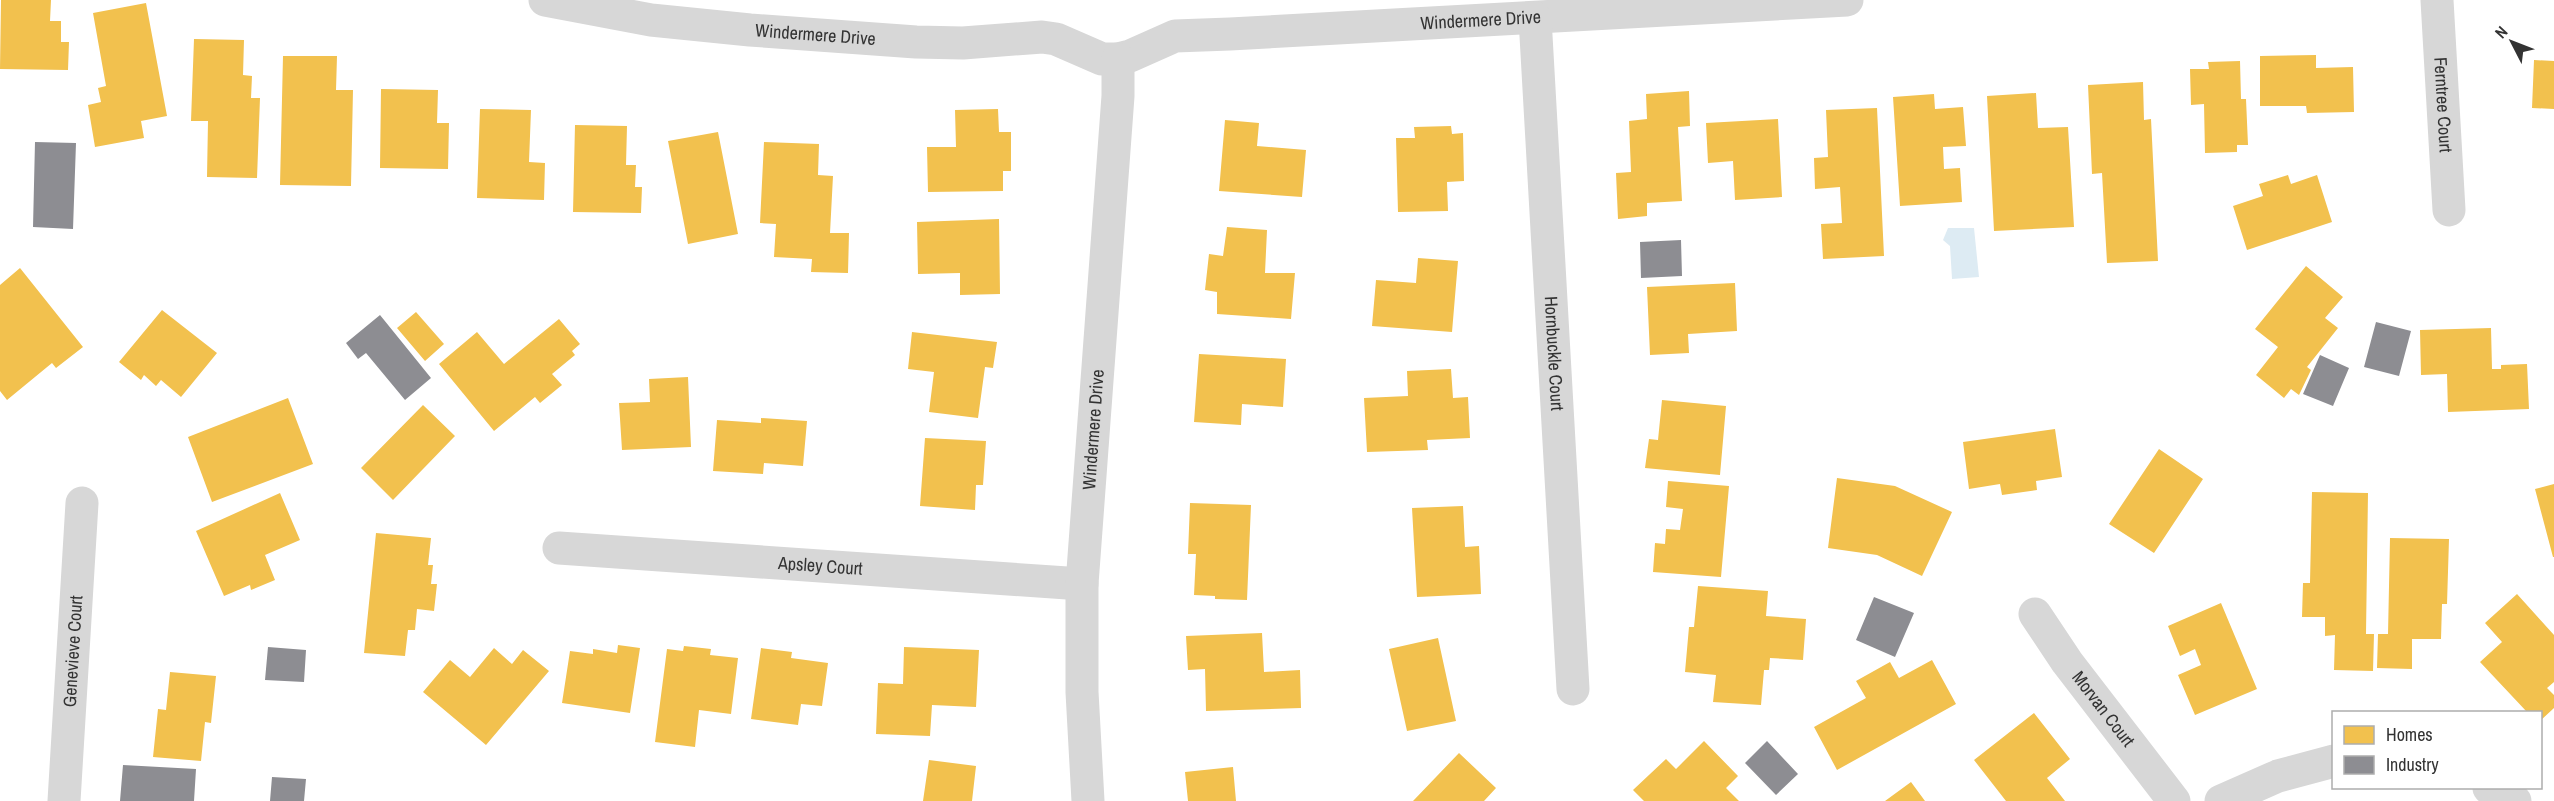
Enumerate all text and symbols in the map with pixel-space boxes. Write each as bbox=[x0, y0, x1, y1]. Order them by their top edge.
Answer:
street label: Windermere Drive bbox=[1420, 4, 1542, 35]
north arrow bbox=[2482, 12, 2542, 72]
street label: Windermere Drive bbox=[754, 17, 877, 51]
text: N bbox=[2490, 21, 2512, 43]
street label: Ferntree Court bbox=[2428, 56, 2459, 153]
street label: Hornbuckle Court bbox=[1539, 295, 1570, 412]
street label: Windermere Drive bbox=[1076, 368, 1110, 491]
street label: Apsley Court bbox=[776, 550, 863, 581]
street label: Genevieve Court bbox=[57, 595, 88, 708]
street label: Morvan Court bbox=[2066, 666, 2141, 752]
legend bbox=[2332, 711, 2542, 789]
text: Homes bbox=[2386, 722, 2433, 747]
text: Industry bbox=[2386, 752, 2439, 777]

